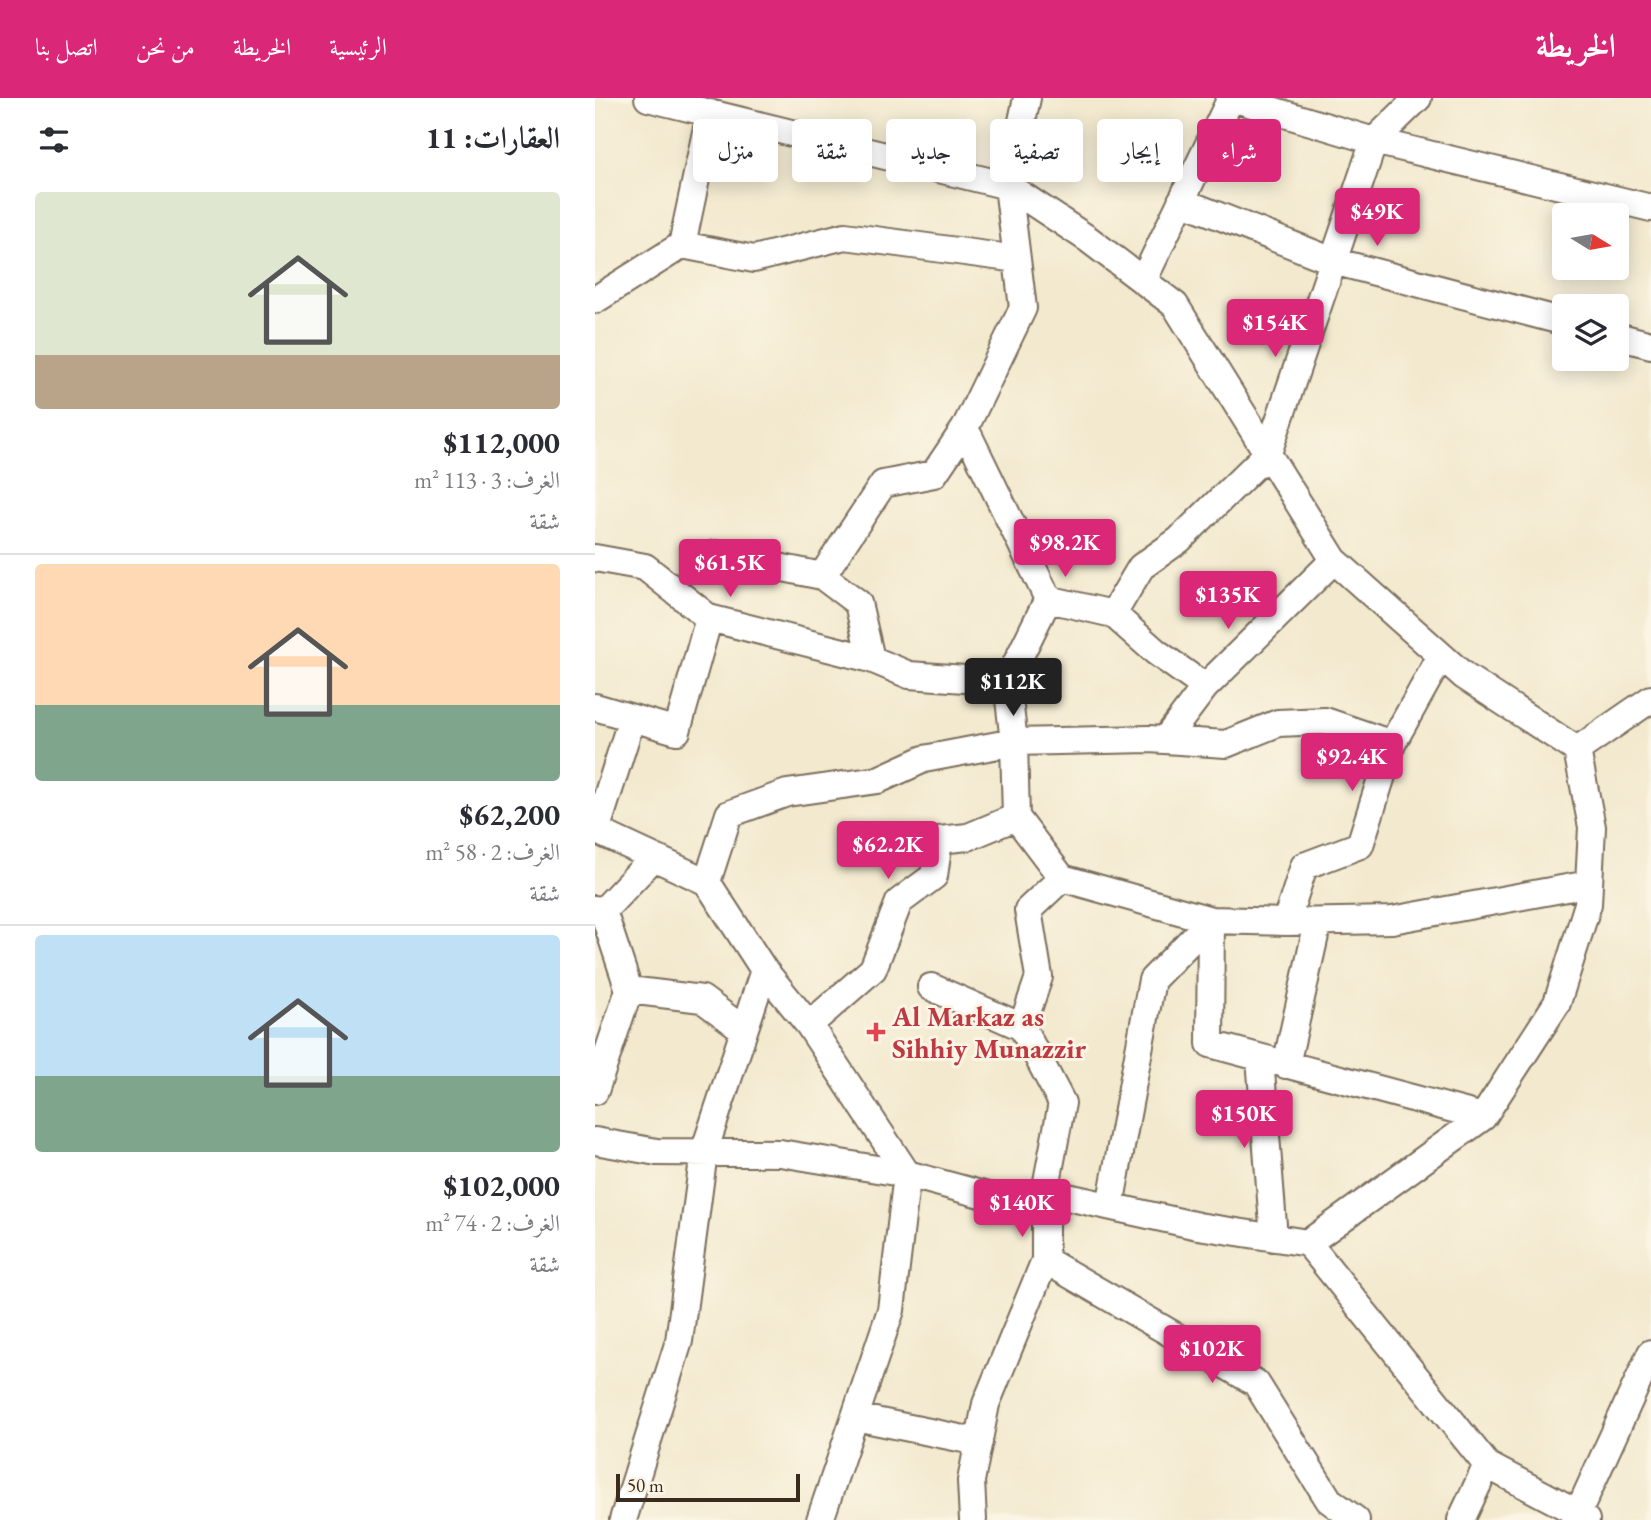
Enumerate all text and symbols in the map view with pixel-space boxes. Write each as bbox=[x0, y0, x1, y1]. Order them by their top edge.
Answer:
text: الخريطة bbox=[1536, 24, 1616, 67]
text: اتصل بنا bbox=[35, 31, 98, 62]
text: من نحن bbox=[136, 31, 195, 62]
text: الخريطة bbox=[233, 31, 291, 62]
text: الرئيسية bbox=[329, 31, 387, 62]
text: العقارات: 11 bbox=[425, 118, 560, 157]
chip: منزل bbox=[693, 119, 778, 182]
chip: شقة bbox=[792, 119, 872, 182]
chip: جديد bbox=[886, 119, 976, 182]
chip: تصفية bbox=[990, 119, 1083, 182]
chip: إيجار bbox=[1097, 119, 1183, 182]
chip: شراء bbox=[1197, 119, 1281, 182]
icon: filters bbox=[35, 121, 73, 159]
pin: $49K bbox=[1336, 188, 1418, 248]
text: $49K bbox=[1351, 196, 1403, 226]
north arrow bbox=[1552, 203, 1629, 280]
map controls bbox=[1552, 203, 1629, 371]
icon: home bbox=[235, 237, 361, 363]
button: layers bbox=[1552, 294, 1629, 371]
pin: $154K bbox=[1226, 300, 1324, 359]
text: $154K bbox=[1243, 307, 1307, 337]
text: $112,000 bbox=[444, 423, 560, 462]
text: الغرف: 3 · 113 m² bbox=[414, 465, 560, 495]
text: شقة bbox=[530, 506, 560, 536]
pin: $98.2K bbox=[1008, 519, 1122, 579]
text: $98.2K bbox=[1030, 527, 1100, 557]
pin: $61.5K bbox=[673, 540, 787, 599]
text: $61.5K bbox=[695, 547, 765, 577]
pin: $135K bbox=[1179, 572, 1277, 631]
text: $135K bbox=[1196, 579, 1260, 609]
icon: home bbox=[235, 609, 361, 735]
pin: $112K bbox=[964, 658, 1062, 718]
text: $112K bbox=[981, 666, 1045, 696]
pin: $92.4K bbox=[1295, 734, 1409, 793]
text: $92.4K bbox=[1317, 741, 1387, 771]
text: $62,200 bbox=[459, 795, 560, 834]
pin: $62.2K bbox=[831, 822, 945, 881]
text: $62.2K bbox=[853, 829, 923, 859]
text: الغرف: 2 · 58 m² bbox=[425, 837, 560, 867]
text: شقة bbox=[530, 878, 560, 908]
icon: home bbox=[235, 980, 361, 1106]
place label: Al Markaz as Sihhiy Munazzir bbox=[891, 998, 1086, 1066]
marker: Al Markaz as Sihhiy Munazzir bbox=[866, 1022, 886, 1042]
pin: $150K bbox=[1195, 1090, 1293, 1150]
text: $150K bbox=[1212, 1098, 1276, 1128]
text: $102,000 bbox=[444, 1166, 560, 1205]
pin: $140K bbox=[973, 1180, 1071, 1239]
text: $140K bbox=[990, 1187, 1054, 1217]
text: الغرف: 2 · 74 m² bbox=[425, 1208, 560, 1238]
text: شقة bbox=[530, 1249, 560, 1279]
pin: $102K bbox=[1163, 1326, 1261, 1385]
text: $102K bbox=[1180, 1333, 1244, 1363]
scale bar bbox=[616, 1471, 800, 1503]
text: 50 m bbox=[627, 1473, 664, 1498]

